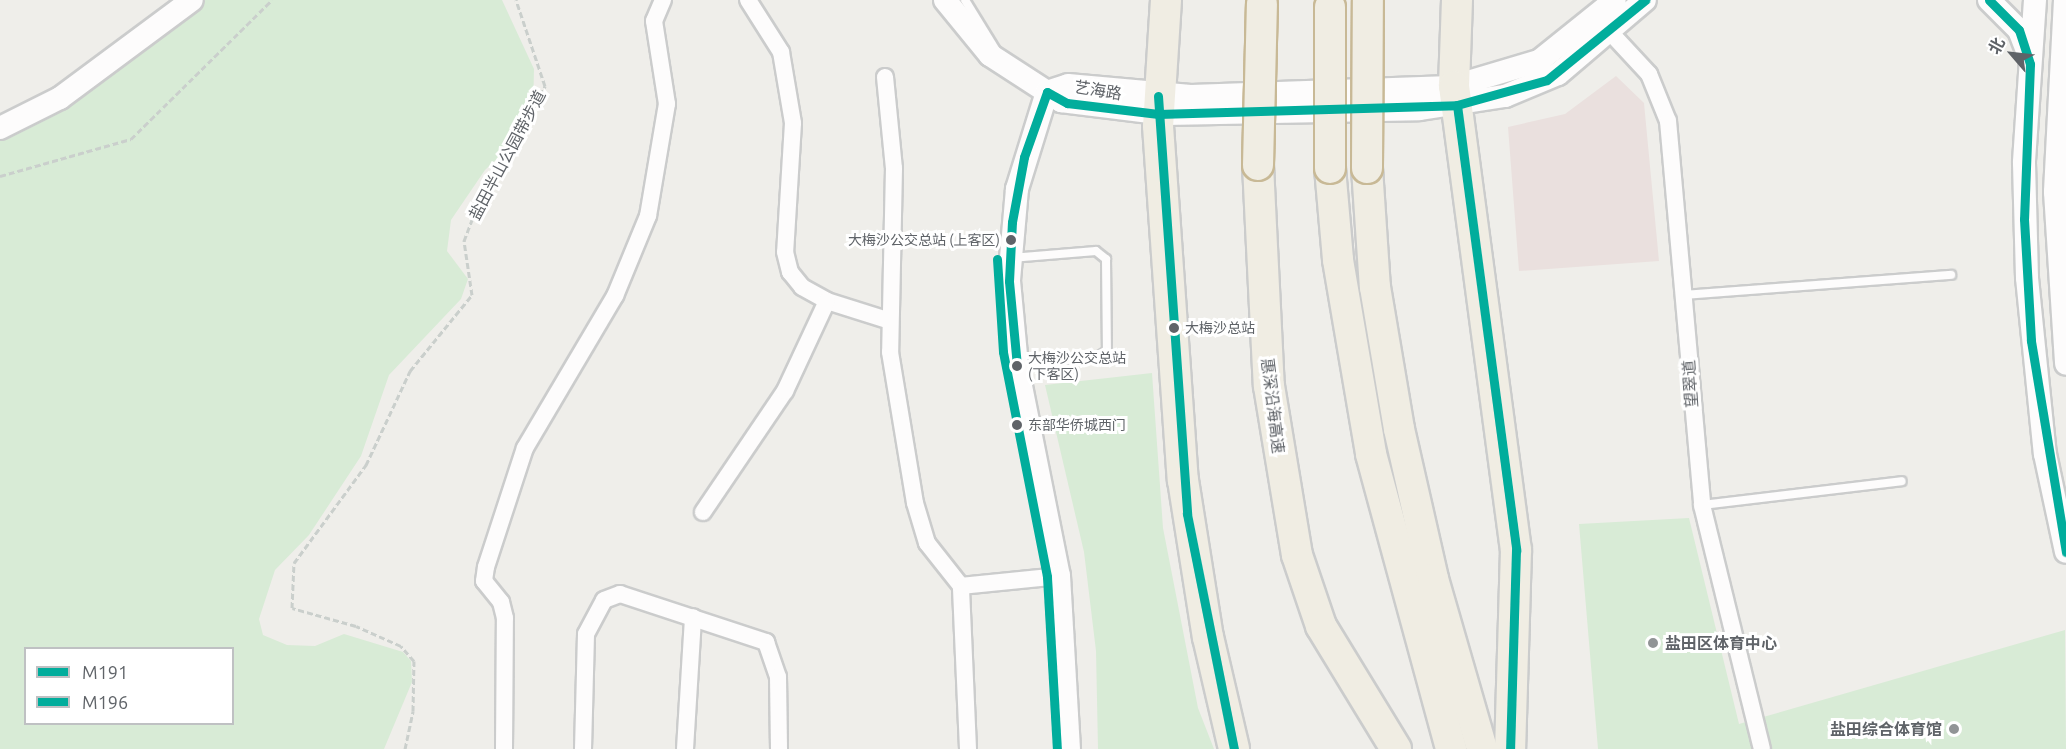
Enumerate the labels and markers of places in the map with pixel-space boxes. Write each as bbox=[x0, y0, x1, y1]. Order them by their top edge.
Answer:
place label: 大梅沙公交总站 (上客区) bbox=[848, 232, 1000, 248]
marker: 大梅沙公交总站 (上客区) bbox=[1005, 234, 1017, 246]
place label: 大梅沙总站 bbox=[1185, 320, 1255, 336]
marker: 大梅沙总站 bbox=[1168, 322, 1180, 334]
place label: 大梅沙公交总站 (下客区) bbox=[1028, 350, 1126, 382]
marker: 大梅沙公交总站 (下客区) bbox=[1011, 360, 1023, 372]
place label: 东部华侨城西门 bbox=[1028, 417, 1126, 433]
marker: 东部华侨城西门 bbox=[1011, 419, 1023, 431]
place label: 盐田区体育中心 bbox=[1665, 633, 1777, 653]
marker: 盐田区体育中心 bbox=[1646, 636, 1660, 650]
place label: 盐田综合体育馆 bbox=[1830, 719, 1942, 739]
marker: 盐田综合体育馆 bbox=[1947, 722, 1961, 736]

